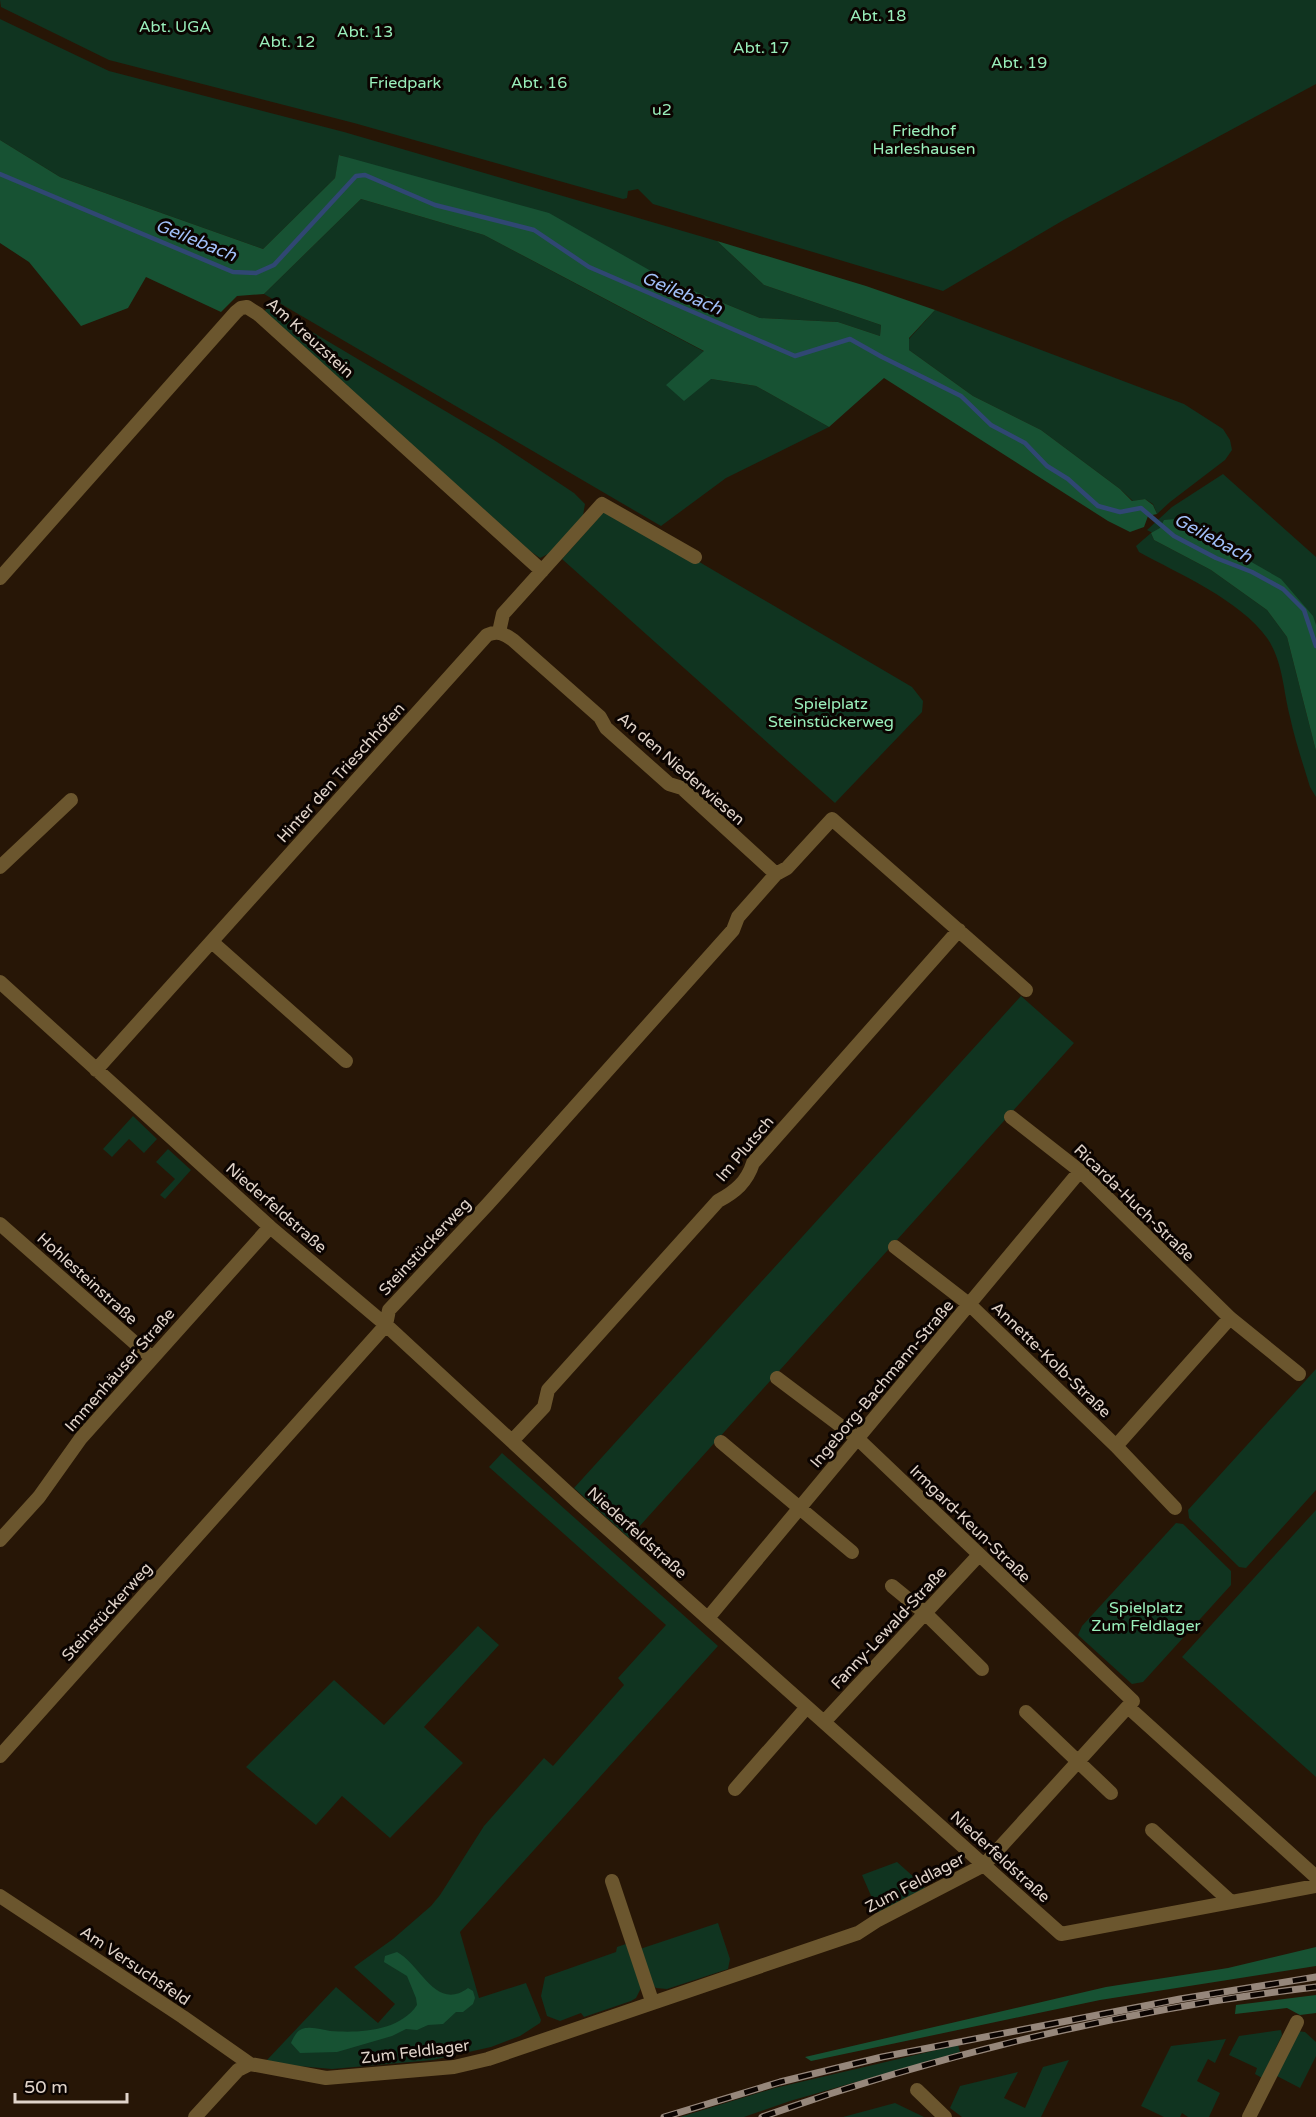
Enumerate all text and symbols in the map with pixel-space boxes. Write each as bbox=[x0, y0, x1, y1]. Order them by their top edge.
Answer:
park label: Abt. 18 bbox=[850, 6, 906, 26]
park label: Abt. UGA bbox=[139, 17, 211, 37]
park label: Abt. 13 bbox=[337, 22, 393, 42]
park label: Abt. 12 bbox=[259, 32, 315, 52]
park label: Abt. 17 bbox=[733, 38, 789, 58]
park label: Abt. 19 bbox=[991, 53, 1047, 73]
park label: Friedpark bbox=[369, 73, 442, 93]
park label: Abt. 16 bbox=[511, 73, 567, 93]
park label: u2 bbox=[652, 100, 672, 120]
park label: Friedhof Harleshausen bbox=[873, 121, 975, 159]
water label: Geilebach bbox=[152, 214, 240, 267]
water label: Geilebach bbox=[639, 266, 726, 320]
street label: Am Kreuzstein bbox=[262, 294, 358, 382]
water label: Geilebach bbox=[1170, 508, 1257, 568]
park label: Spielplatz Steinstückerweg bbox=[768, 694, 894, 732]
street label: Hinter den Trieschhöfen bbox=[273, 699, 409, 847]
street label: An den Niederwiesen bbox=[613, 708, 749, 830]
street label: Im Plutsch bbox=[712, 1112, 778, 1186]
street label: Ricarda-Huch-Straße bbox=[1069, 1140, 1199, 1266]
street label: Niederfeldstraße bbox=[221, 1159, 331, 1257]
street label: Steinstückerweg bbox=[375, 1194, 475, 1300]
street label: Hohlesteinstraße bbox=[33, 1229, 141, 1329]
street label: Ingeborg-Bachmann-Straße bbox=[806, 1296, 958, 1472]
street label: Annette-Kolb-Straße bbox=[987, 1298, 1115, 1422]
street label: Immenhäuser Straße bbox=[61, 1304, 179, 1436]
street label: Irmgard-Keun-Straße bbox=[905, 1461, 1035, 1587]
street label: Niederfeldstraße bbox=[583, 1483, 691, 1583]
street label: Steinstückerweg bbox=[57, 1559, 157, 1665]
street label: Fanny-Lewald-Straße bbox=[827, 1563, 951, 1693]
park label: Spielplatz Zum Feldlager bbox=[1091, 1598, 1202, 1636]
street label: Niederfeldstraße bbox=[946, 1807, 1054, 1907]
street label: Zum Feldlager bbox=[862, 1848, 969, 1917]
street label: Am Versuchsfeld bbox=[76, 1922, 194, 2010]
street label: Zum Feldlager bbox=[360, 2035, 471, 2069]
scale bar bbox=[15, 2066, 128, 2104]
text: 50 m bbox=[24, 2076, 68, 2098]

